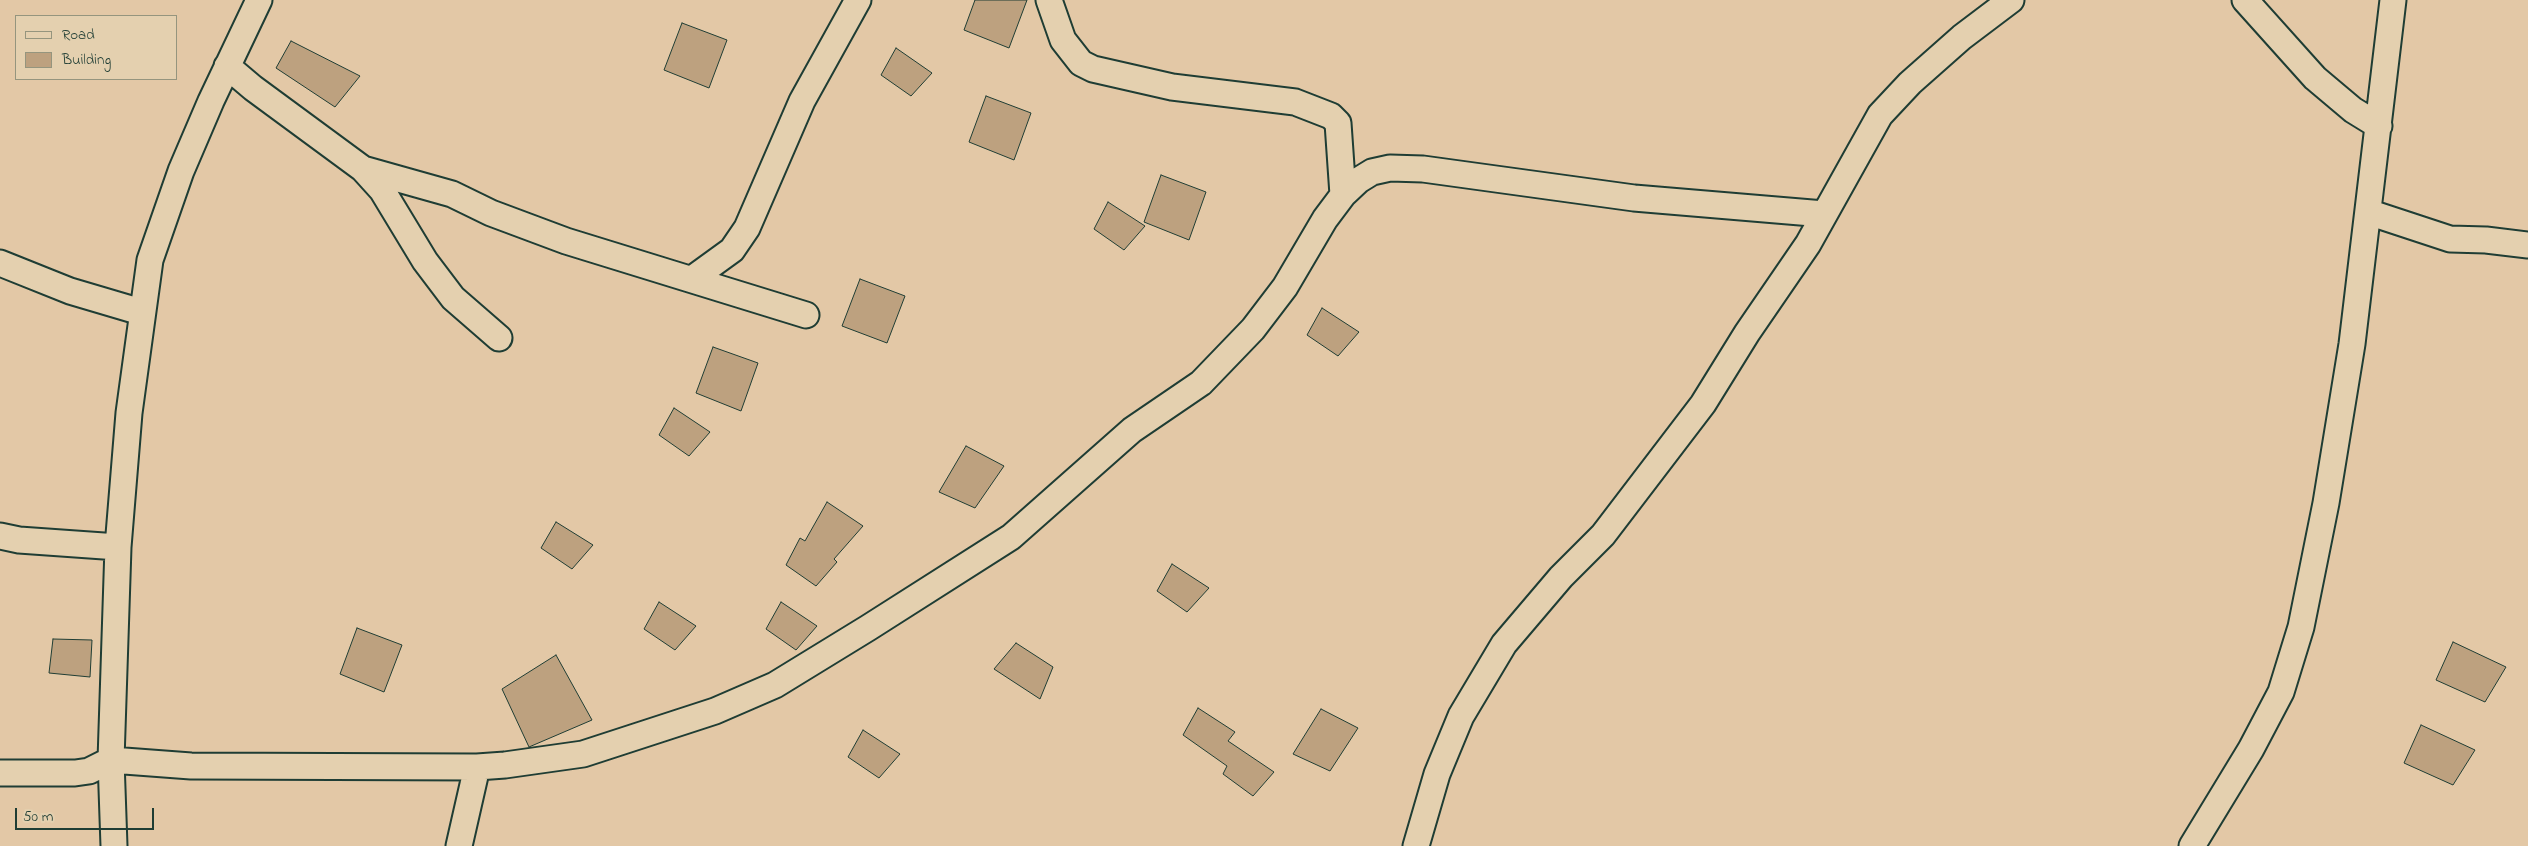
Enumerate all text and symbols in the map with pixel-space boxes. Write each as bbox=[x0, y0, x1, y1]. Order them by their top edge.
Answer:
legend bbox=[15, 15, 178, 80]
text: Road bbox=[62, 24, 95, 46]
text: Building bbox=[62, 49, 111, 71]
scale bar bbox=[18, 798, 156, 830]
text: 50 m bbox=[23, 806, 53, 828]

